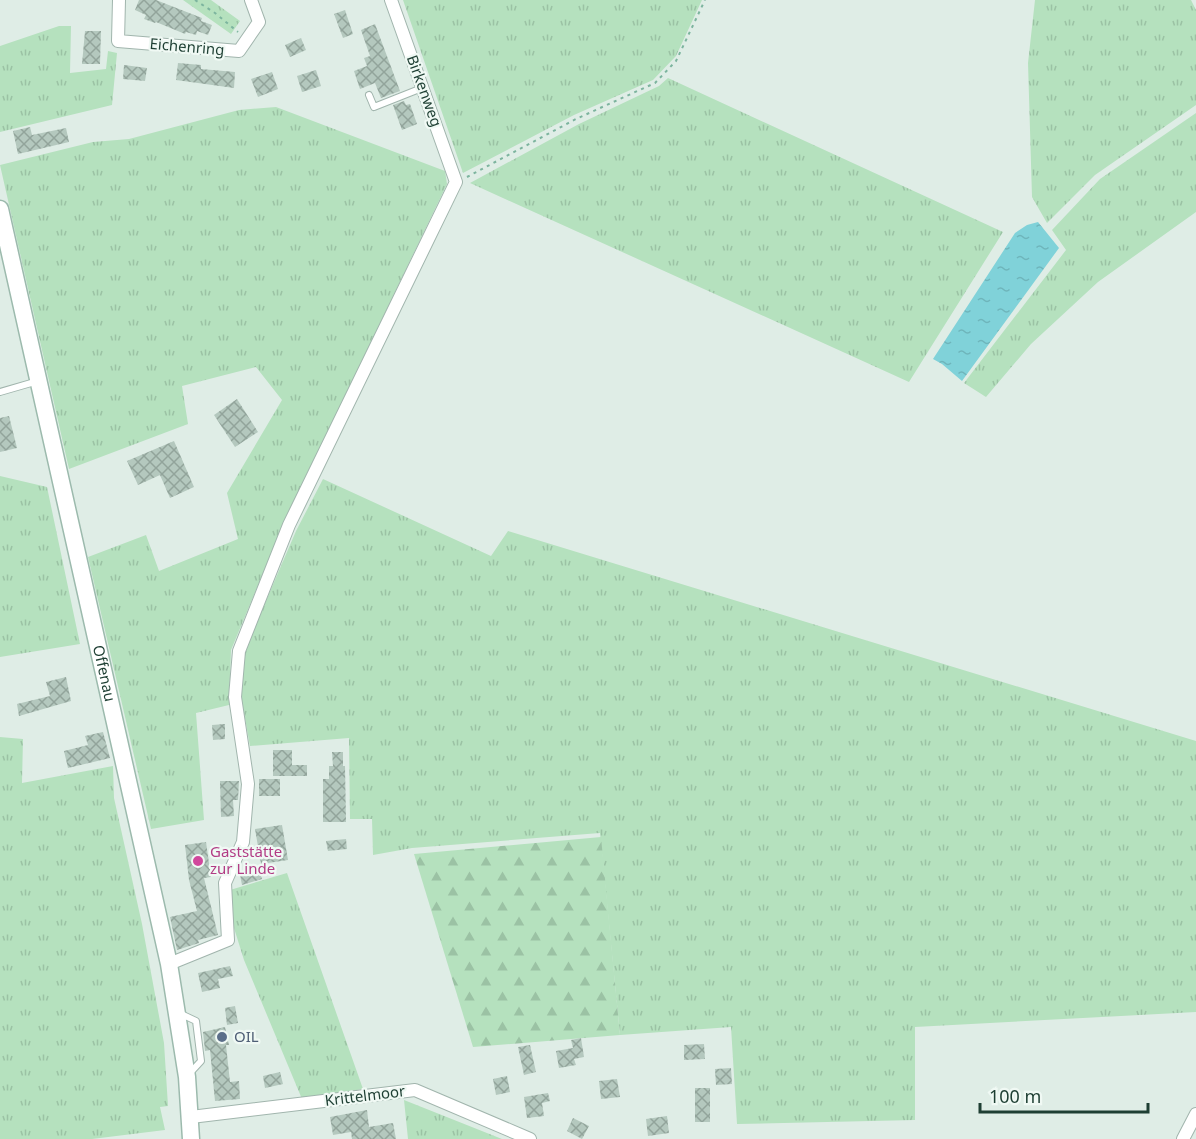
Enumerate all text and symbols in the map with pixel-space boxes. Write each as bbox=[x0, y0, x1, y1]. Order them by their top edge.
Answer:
street label: Eichenring bbox=[149, 33, 225, 59]
street label: Birkenweg bbox=[403, 52, 447, 129]
street label: Offenau bbox=[89, 643, 121, 704]
place label: Gaststätte zur Linde bbox=[210, 841, 282, 878]
marker: Gaststätte zur Linde bbox=[191, 854, 205, 868]
place label: OIL bbox=[234, 1026, 259, 1046]
marker: OIL bbox=[215, 1030, 229, 1044]
scale bar bbox=[980, 1076, 1148, 1114]
street label: Krittelmoor bbox=[324, 1080, 406, 1110]
text: 100 m bbox=[989, 1084, 1041, 1108]

